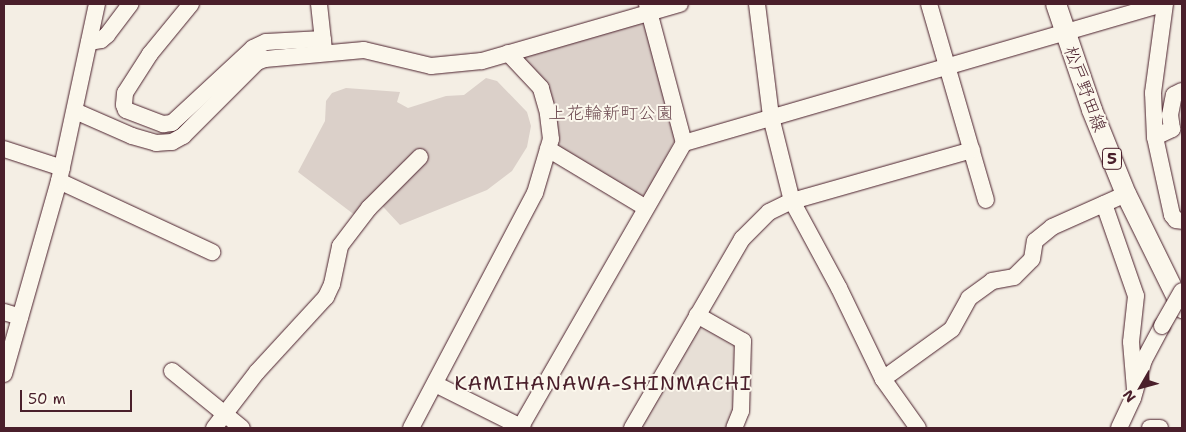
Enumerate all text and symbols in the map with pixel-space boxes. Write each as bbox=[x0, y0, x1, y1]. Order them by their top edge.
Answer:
street label: 松戸野田線 bbox=[1059, 43, 1111, 135]
park label: 上花輪新町公園 bbox=[548, 102, 674, 124]
road number: 5 bbox=[1102, 146, 1122, 172]
north arrow bbox=[1116, 362, 1166, 412]
district label: KAMIHANAWA-SHINMACHI bbox=[452, 371, 754, 395]
scale bar bbox=[22, 380, 135, 412]
text: N bbox=[1119, 386, 1140, 406]
text: 50 m bbox=[28, 389, 66, 409]

